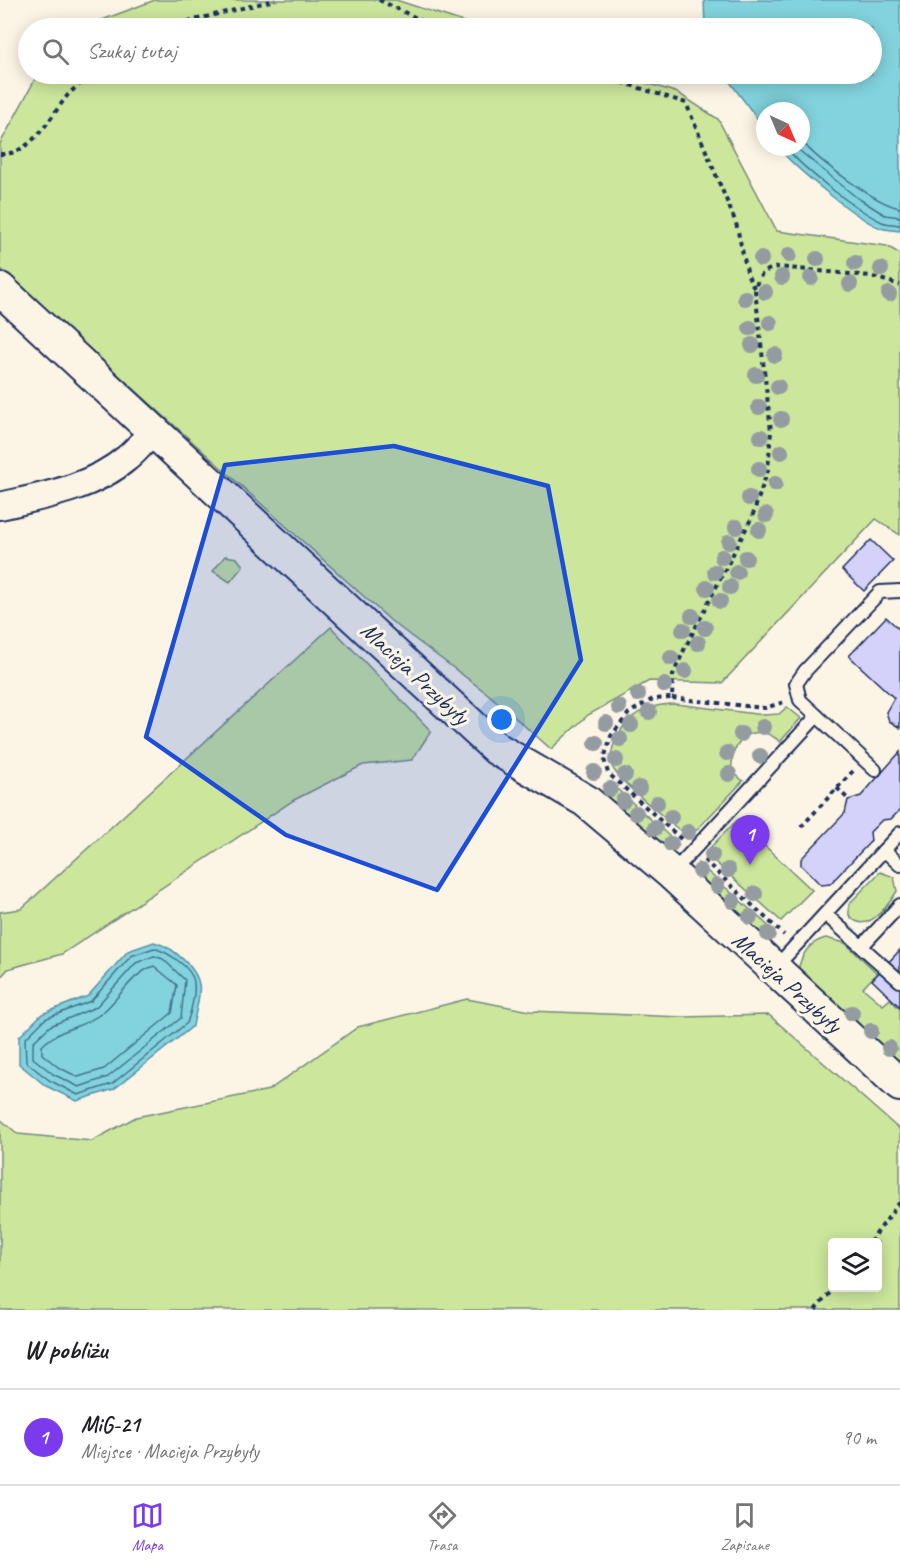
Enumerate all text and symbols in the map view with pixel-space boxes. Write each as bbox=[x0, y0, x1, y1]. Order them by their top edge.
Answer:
search box bbox=[18, 18, 882, 84]
icon: search bbox=[39, 35, 72, 68]
text: Szukaj tutaj bbox=[87, 37, 177, 65]
north arrow bbox=[756, 102, 810, 156]
street label: Macieja Przybyły bbox=[354, 615, 477, 732]
your location bbox=[487, 705, 516, 734]
pin: 1 bbox=[730, 816, 770, 865]
street label: Macieja Przybyły bbox=[726, 925, 849, 1040]
map controls bbox=[828, 1238, 882, 1292]
button: layers bbox=[828, 1238, 882, 1292]
text: W pobliżu bbox=[24, 1333, 107, 1366]
text: MiG-21 bbox=[81, 1411, 140, 1439]
text: 1 bbox=[39, 1425, 48, 1450]
text: 90 m bbox=[842, 1425, 876, 1450]
text: Miejsce · Macieja Przybyły bbox=[81, 1439, 259, 1464]
tab: Mapa bbox=[131, 1499, 164, 1555]
tab: Trasa bbox=[426, 1499, 459, 1555]
tab: Zapisane bbox=[721, 1499, 769, 1555]

